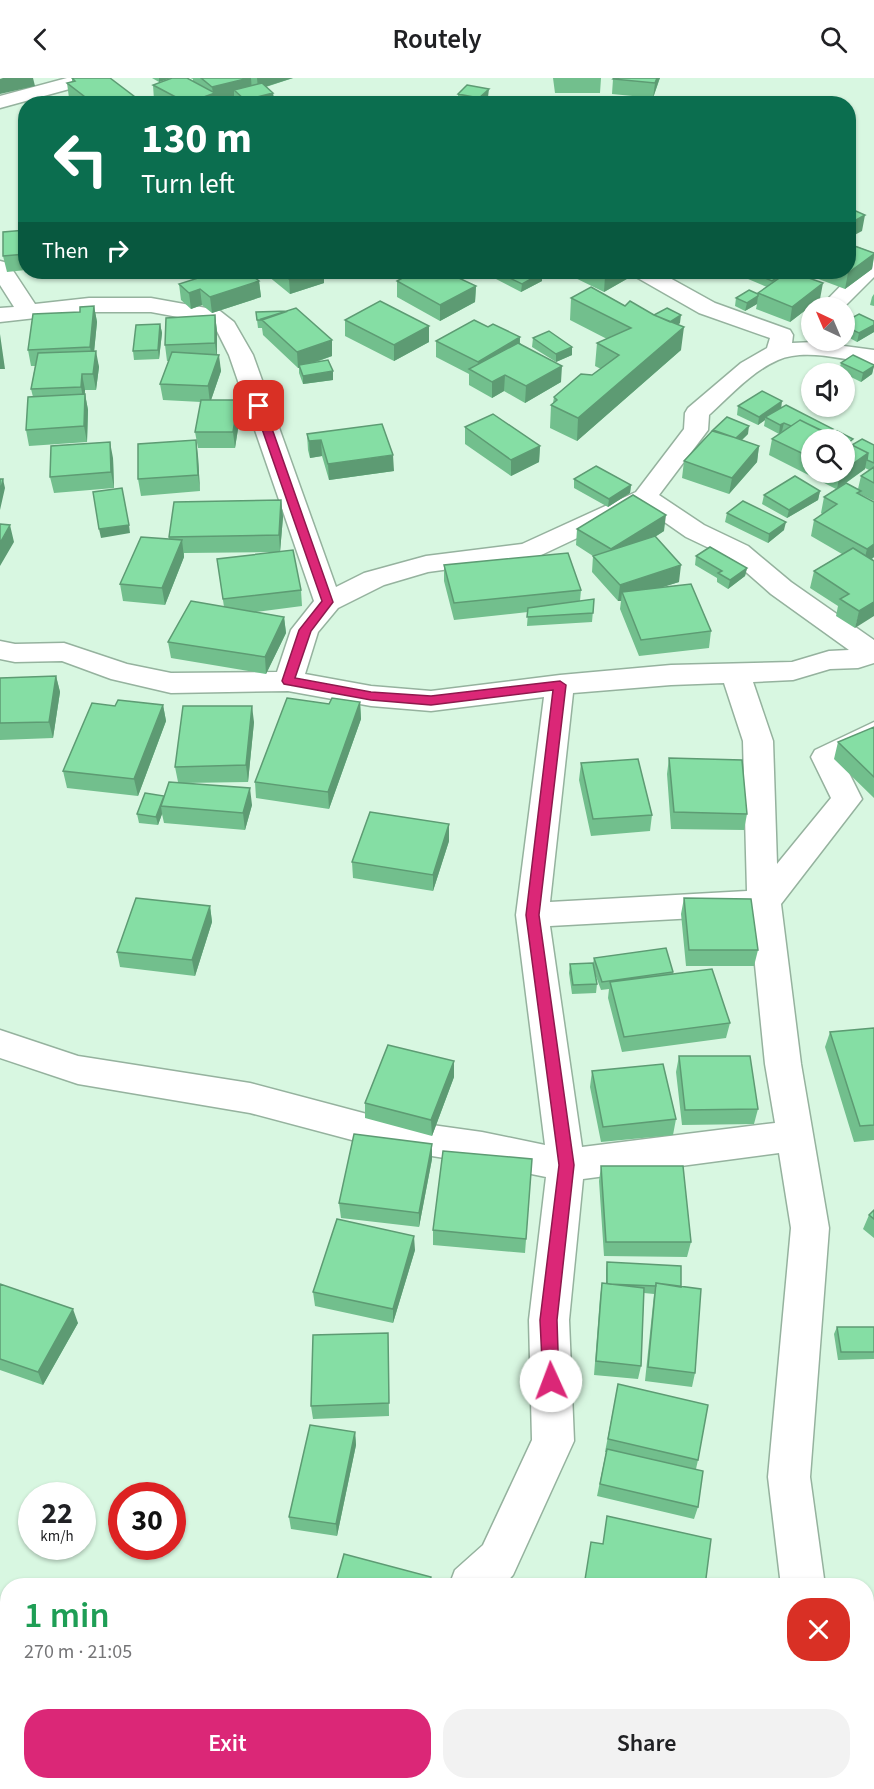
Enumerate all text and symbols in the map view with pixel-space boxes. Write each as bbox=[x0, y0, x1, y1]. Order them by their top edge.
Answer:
text: Routely bbox=[392, 20, 482, 59]
icon: back bbox=[24, 23, 57, 56]
icon: search bbox=[817, 23, 850, 56]
text: 130 m bbox=[141, 109, 252, 169]
icon: left bbox=[42, 120, 120, 198]
text: Turn left bbox=[141, 165, 235, 204]
icon: right bbox=[101, 234, 134, 267]
text: Then bbox=[42, 235, 89, 267]
north arrow bbox=[801, 297, 855, 351]
map controls bbox=[801, 297, 855, 483]
button: sound bbox=[801, 363, 855, 417]
pin bbox=[233, 380, 284, 431]
icon: arrive bbox=[242, 389, 275, 422]
button: search bbox=[801, 429, 855, 483]
position arrow bbox=[519, 1349, 583, 1413]
speed limit sign: 30 bbox=[108, 1482, 186, 1560]
text: 22 bbox=[41, 1492, 73, 1535]
text: km/h bbox=[40, 1526, 74, 1547]
text: 1 min bbox=[24, 1590, 110, 1641]
button: close bbox=[787, 1598, 850, 1661]
text: 270 m · 21:05 bbox=[24, 1638, 132, 1666]
button: Exit bbox=[24, 1709, 431, 1778]
button: Share bbox=[443, 1709, 850, 1778]

